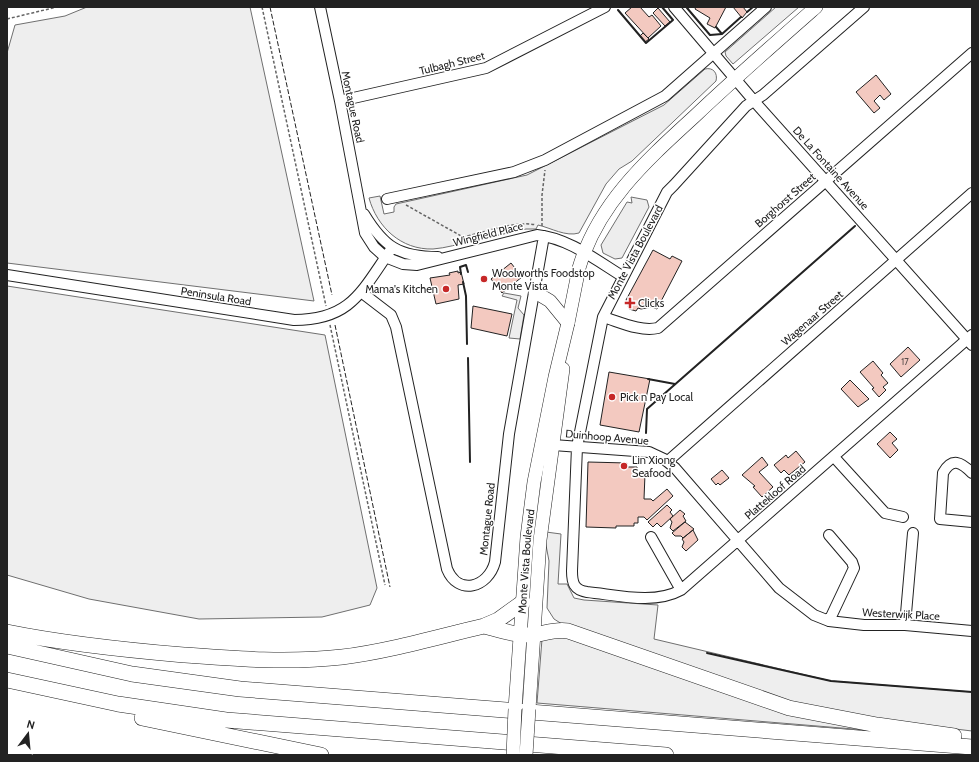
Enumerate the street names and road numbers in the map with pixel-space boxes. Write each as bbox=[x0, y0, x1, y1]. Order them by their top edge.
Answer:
street label: Tulbagh Street bbox=[418, 48, 486, 78]
street label: Montague Road bbox=[339, 70, 367, 144]
street label: De La Fontaine Avenue bbox=[790, 123, 872, 213]
street label: Borghorst Street bbox=[752, 170, 818, 230]
street label: Monte Vista Boulevard bbox=[604, 202, 666, 302]
street label: Wingfield Place bbox=[452, 218, 525, 249]
street label: Peninsula Road bbox=[180, 284, 252, 308]
street label: Wagenaar Street bbox=[778, 287, 846, 349]
street label: Duinhoop Avenue bbox=[565, 426, 650, 448]
street label: Plattekloof Road bbox=[742, 462, 808, 522]
street label: Montague Road bbox=[476, 482, 498, 556]
street label: Monte Vista Boulevard bbox=[515, 508, 537, 614]
street label: Westerwijk Place bbox=[862, 605, 940, 623]

